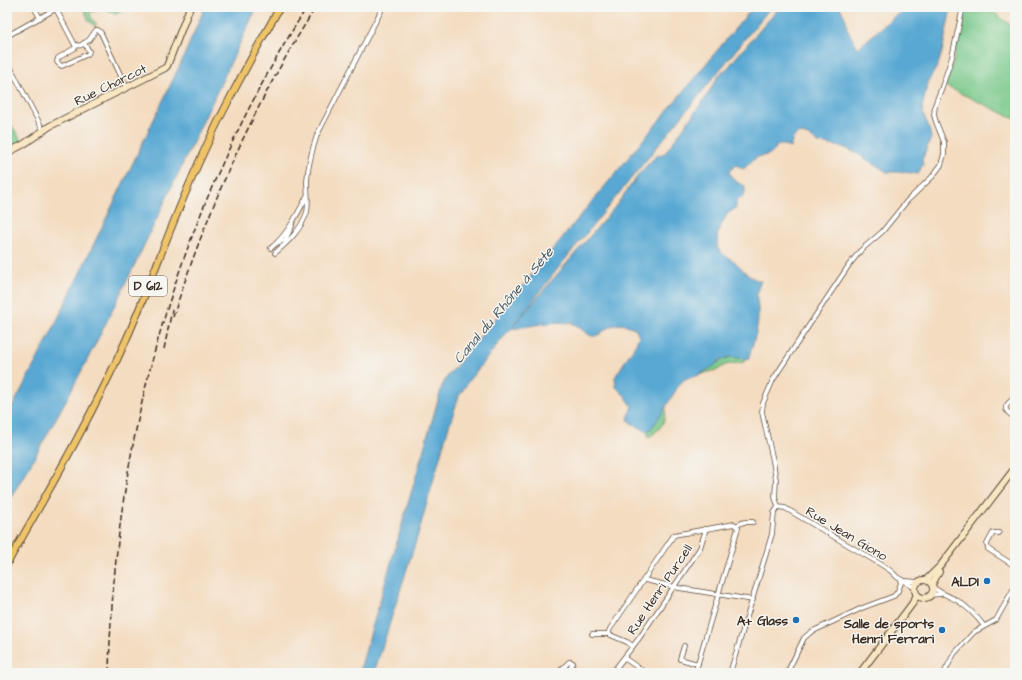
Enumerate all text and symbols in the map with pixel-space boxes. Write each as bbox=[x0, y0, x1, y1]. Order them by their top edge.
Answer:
street label: Rue Charcot bbox=[71, 59, 150, 110]
water label: Canal du Rhône à Sète bbox=[449, 242, 559, 368]
road number: D 612 bbox=[129, 276, 167, 296]
street label: Rue Jean Giono bbox=[802, 502, 891, 566]
street label: Rue Henri Purcell bbox=[623, 541, 697, 638]
place label: ALDI bbox=[951, 573, 979, 591]
marker: ALDI bbox=[982, 576, 992, 586]
place label: A+ Glass bbox=[737, 612, 788, 630]
marker: A+ Glass bbox=[791, 615, 801, 625]
place label: Salle de sports Henri Ferrari bbox=[843, 615, 935, 648]
marker: Salle de sports Henri Ferrari bbox=[937, 625, 947, 635]

